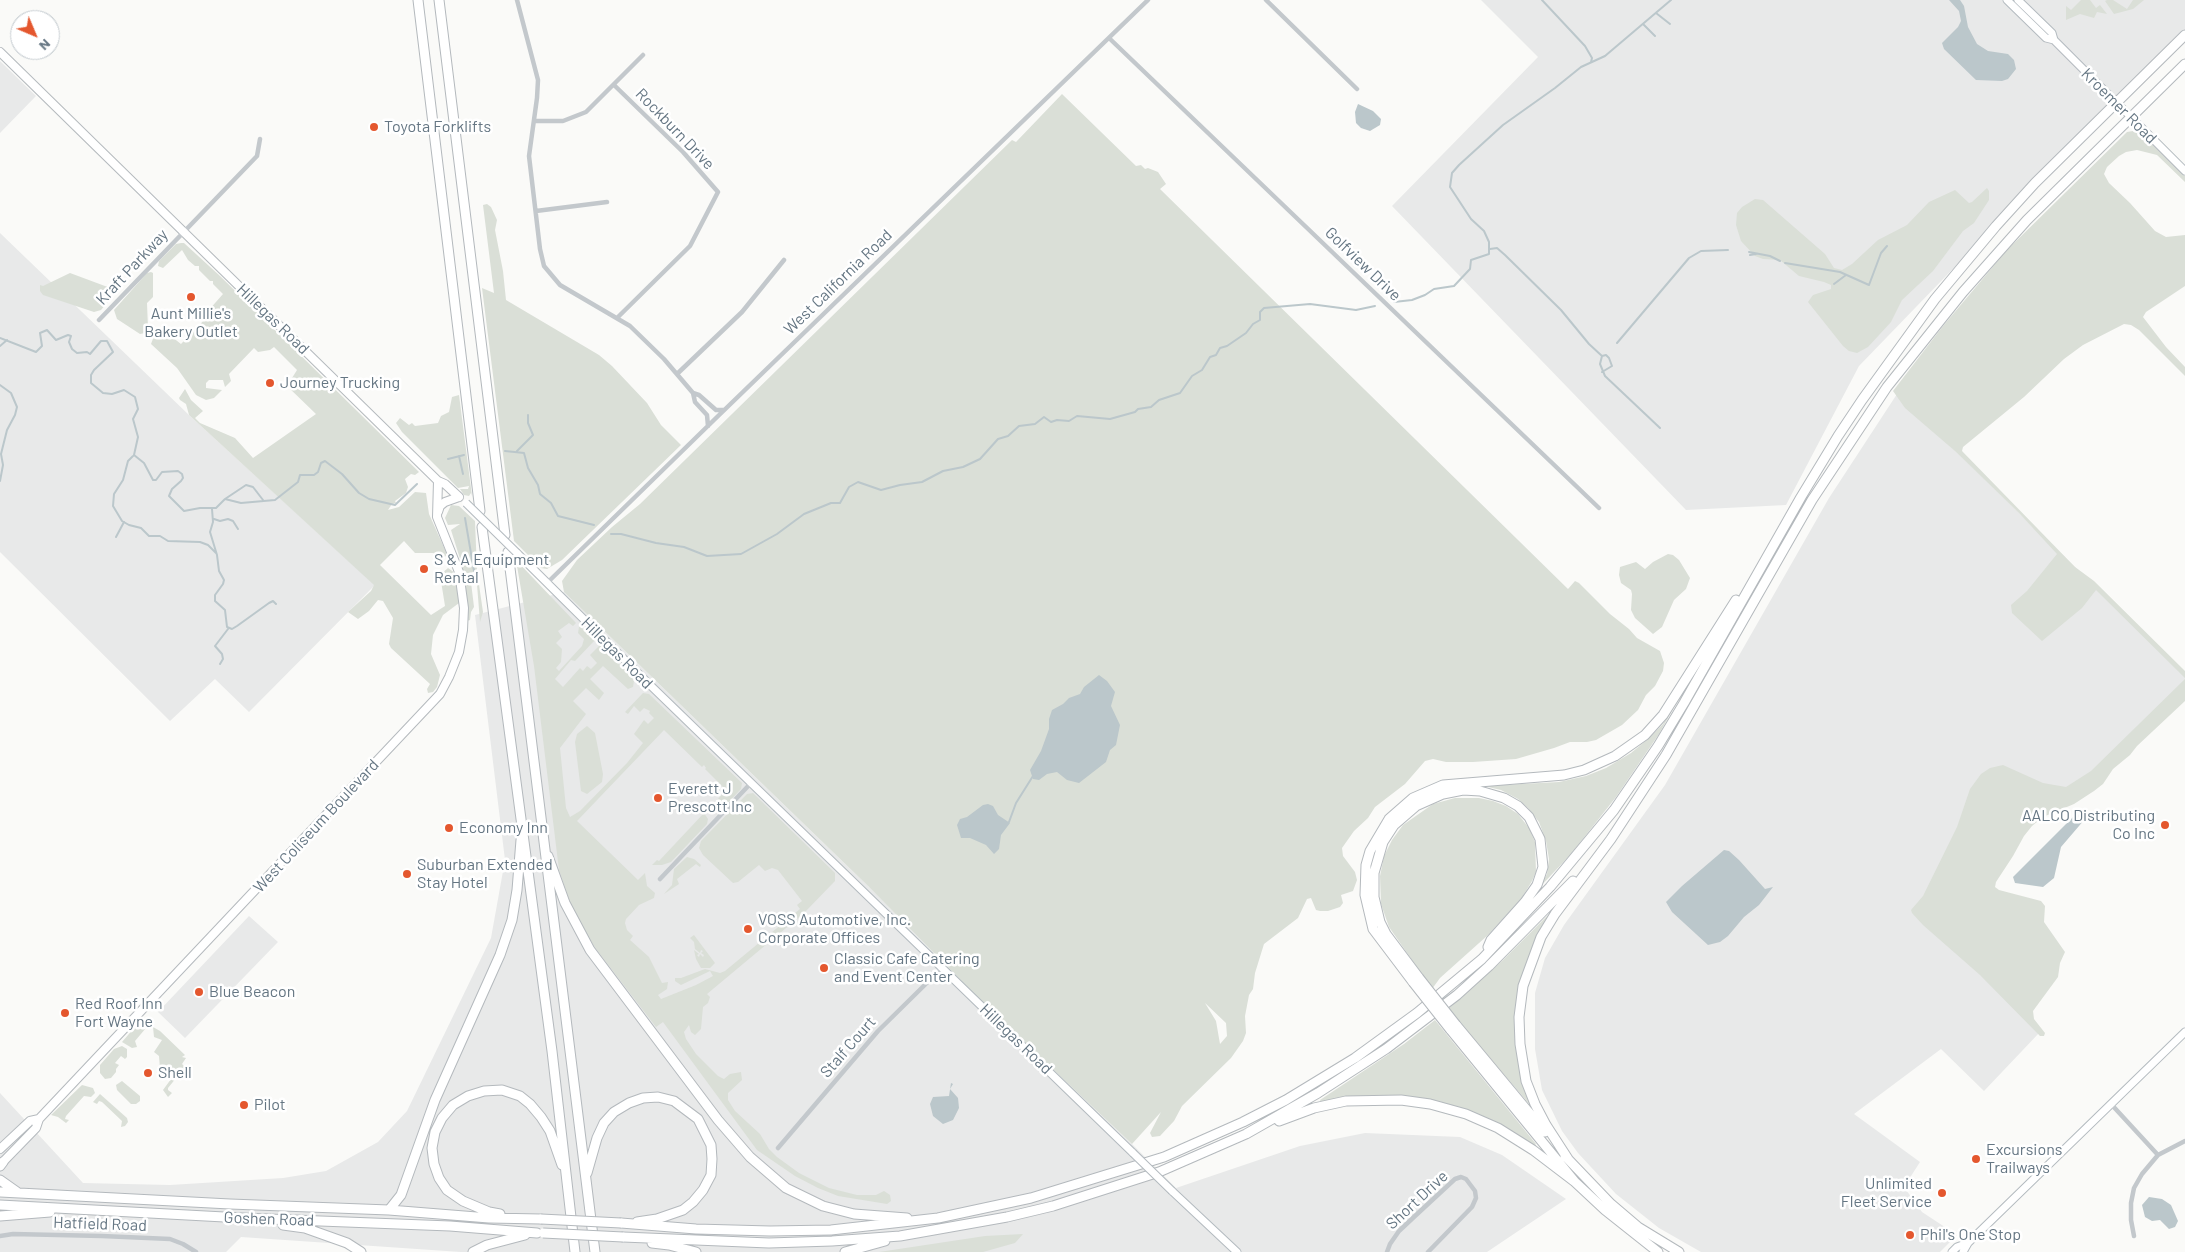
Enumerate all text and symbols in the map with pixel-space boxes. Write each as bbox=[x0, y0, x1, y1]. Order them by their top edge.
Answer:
north arrow bbox=[10, 10, 60, 60]
text: N bbox=[36, 36, 55, 55]
street label: Kroemer Road bbox=[2077, 64, 2161, 148]
street label: Rockburn Drive bbox=[631, 84, 719, 174]
place label: Toyota Forklifts bbox=[384, 117, 491, 137]
marker: Toyota Forklifts bbox=[368, 121, 380, 133]
street label: Golfview Drive bbox=[1321, 223, 1405, 305]
street label: Kraft Parkway bbox=[92, 225, 172, 309]
street label: West California Road bbox=[780, 225, 896, 339]
street label: Hillegas Road bbox=[233, 280, 313, 358]
marker: Aunt Millie's Bakery Outlet bbox=[185, 291, 197, 303]
place label: Aunt Millie's Bakery Outlet bbox=[144, 304, 238, 342]
place label: Journey Trucking bbox=[280, 373, 400, 393]
marker: Journey Trucking bbox=[264, 377, 276, 389]
place label: S & A Equipment Rental bbox=[434, 550, 549, 588]
marker: S & A Equipment Rental bbox=[418, 563, 430, 575]
street label: Hillegas Road bbox=[577, 613, 657, 693]
street label: West Coliseum Boulevard bbox=[249, 755, 383, 897]
place label: Everett J Prescott Inc bbox=[668, 779, 752, 817]
marker: Everett J Prescott Inc bbox=[652, 792, 664, 804]
place label: AALCO Distributing Co Inc bbox=[2022, 806, 2155, 844]
place label: Economy Inn bbox=[459, 818, 548, 838]
marker: AALCO Distributing Co Inc bbox=[2159, 819, 2171, 831]
marker: Economy Inn bbox=[443, 822, 455, 834]
place label: Suburban Extended Stay Hotel bbox=[417, 855, 553, 893]
marker: Suburban Extended Stay Hotel bbox=[401, 868, 413, 880]
place label: VOSS Automotive, Inc. Corporate Offices bbox=[758, 910, 911, 948]
marker: VOSS Automotive, Inc. Corporate Offices bbox=[742, 923, 754, 935]
place label: Classic Cafe Catering and Event Center bbox=[834, 949, 980, 987]
marker: Classic Cafe Catering and Event Center bbox=[818, 962, 830, 974]
place label: Blue Beacon bbox=[209, 982, 295, 1002]
marker: Blue Beacon bbox=[193, 986, 205, 998]
place label: Red Roof Inn Fort Wayne bbox=[75, 994, 163, 1032]
street label: Hillegas Road bbox=[976, 1000, 1056, 1078]
marker: Red Roof Inn Fort Wayne bbox=[59, 1007, 71, 1019]
street label: Stalf Court bbox=[816, 1012, 880, 1082]
place label: Shell bbox=[158, 1063, 192, 1083]
marker: Shell bbox=[142, 1067, 154, 1079]
place label: Pilot bbox=[254, 1095, 286, 1115]
marker: Pilot bbox=[238, 1099, 250, 1111]
place label: Excursions Trailways bbox=[1986, 1140, 2062, 1178]
marker: Excursions Trailways bbox=[1970, 1153, 1982, 1165]
street label: Short Drive bbox=[1382, 1167, 1452, 1233]
place label: Unlimited Fleet Service bbox=[1841, 1174, 1932, 1212]
marker: Unlimited Fleet Service bbox=[1936, 1187, 1948, 1199]
street label: Goshen Road bbox=[223, 1208, 315, 1230]
street label: Hatfield Road bbox=[53, 1213, 147, 1235]
place label: Phil's One Stop bbox=[1920, 1225, 2021, 1245]
marker: Phil's One Stop bbox=[1904, 1229, 1916, 1241]

